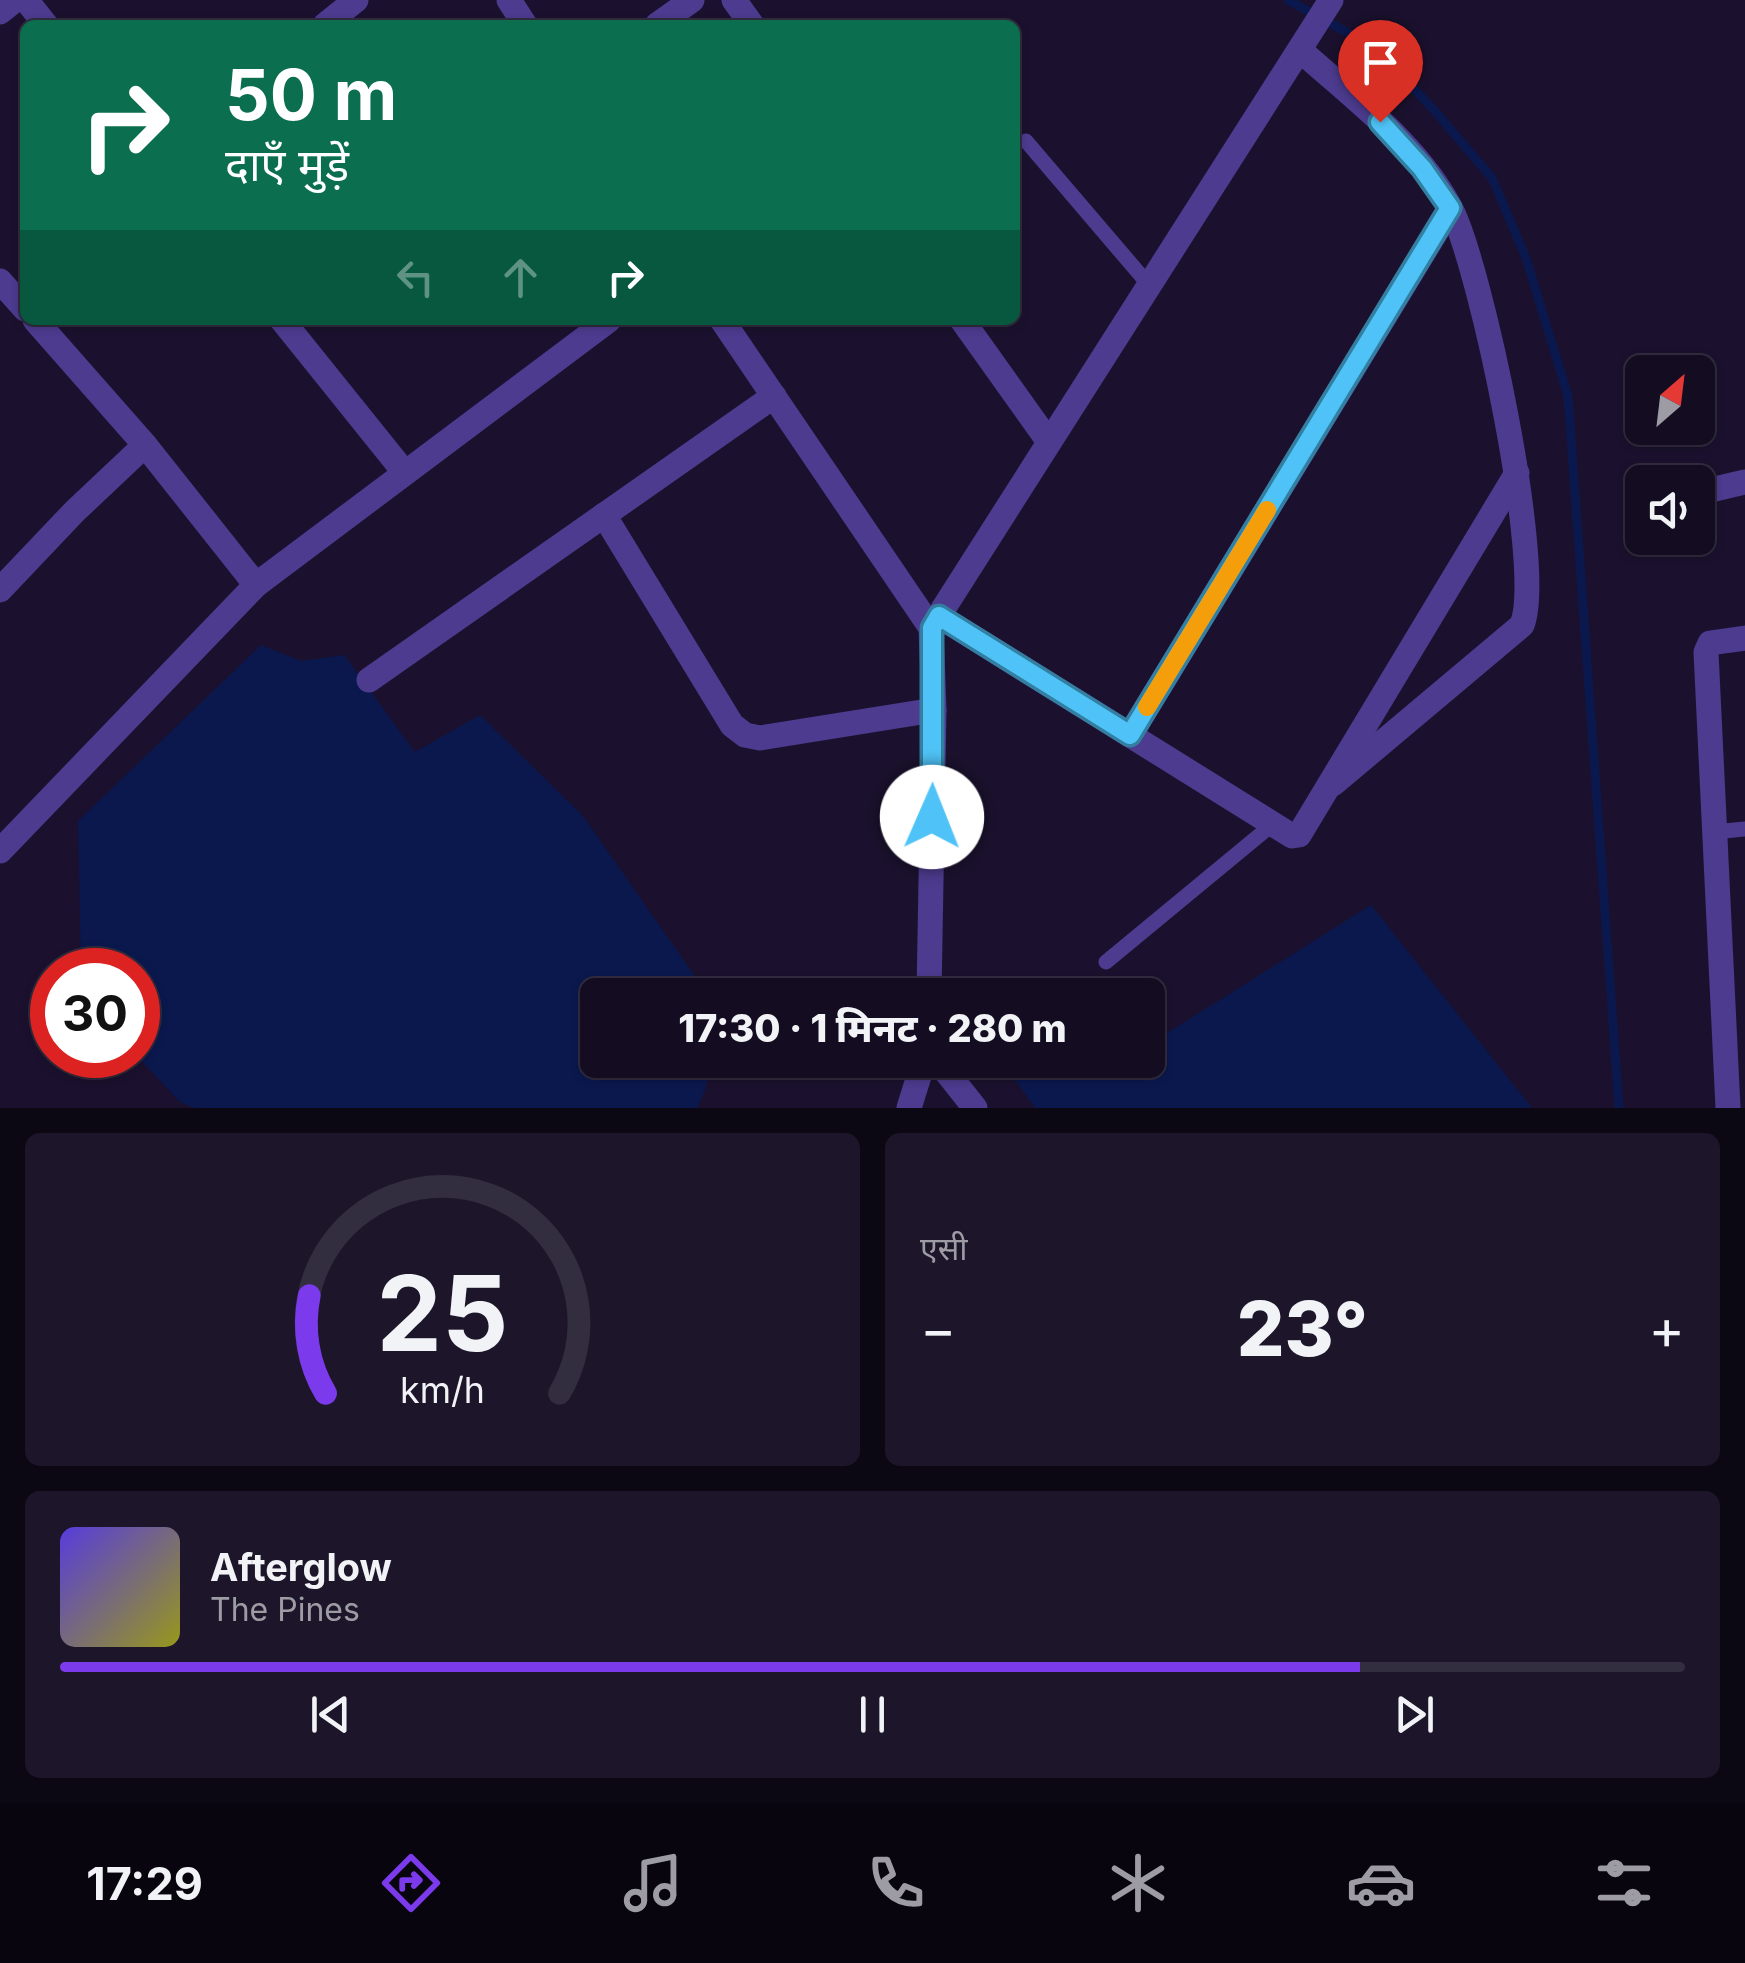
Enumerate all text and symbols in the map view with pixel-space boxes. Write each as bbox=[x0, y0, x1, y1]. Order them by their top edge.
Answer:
pin bbox=[1338, 20, 1423, 123]
icon: arrive bbox=[1353, 35, 1408, 90]
text: 50 m bbox=[225, 52, 397, 137]
icon: right bbox=[60, 60, 190, 190]
text: दाएँ मुड़ें bbox=[225, 137, 349, 192]
icon: left bbox=[388, 250, 443, 305]
icon: ahead bbox=[493, 250, 548, 305]
icon: right bbox=[598, 250, 653, 305]
north arrow bbox=[1625, 355, 1715, 445]
map controls bbox=[1625, 355, 1715, 555]
button: sound bbox=[1625, 465, 1715, 555]
position arrow bbox=[880, 765, 984, 869]
speed limit sign: 30 bbox=[30, 948, 160, 1078]
text: 17:30 · 1 मिनट · 280 m bbox=[678, 1005, 1067, 1051]
text: एसी bbox=[920, 1229, 968, 1268]
text: 25 bbox=[377, 1250, 508, 1376]
text: 23° bbox=[1237, 1283, 1368, 1374]
text: − bbox=[920, 1296, 956, 1362]
text: + bbox=[1649, 1296, 1685, 1362]
text: km/h bbox=[400, 1368, 485, 1412]
text: Afterglow bbox=[210, 1544, 392, 1590]
text: The Pines bbox=[210, 1590, 360, 1629]
icon: previous bbox=[303, 1687, 358, 1742]
icon: pause bbox=[845, 1687, 900, 1742]
icon: next bbox=[1387, 1687, 1442, 1742]
icon: directions bbox=[376, 1848, 446, 1918]
icon: music bbox=[618, 1848, 688, 1918]
icon: phone bbox=[861, 1848, 931, 1918]
icon: climate bbox=[1103, 1848, 1173, 1918]
icon: car bbox=[1346, 1848, 1416, 1918]
icon: filters bbox=[1589, 1848, 1659, 1918]
text: 17:29 bbox=[86, 1856, 203, 1911]

